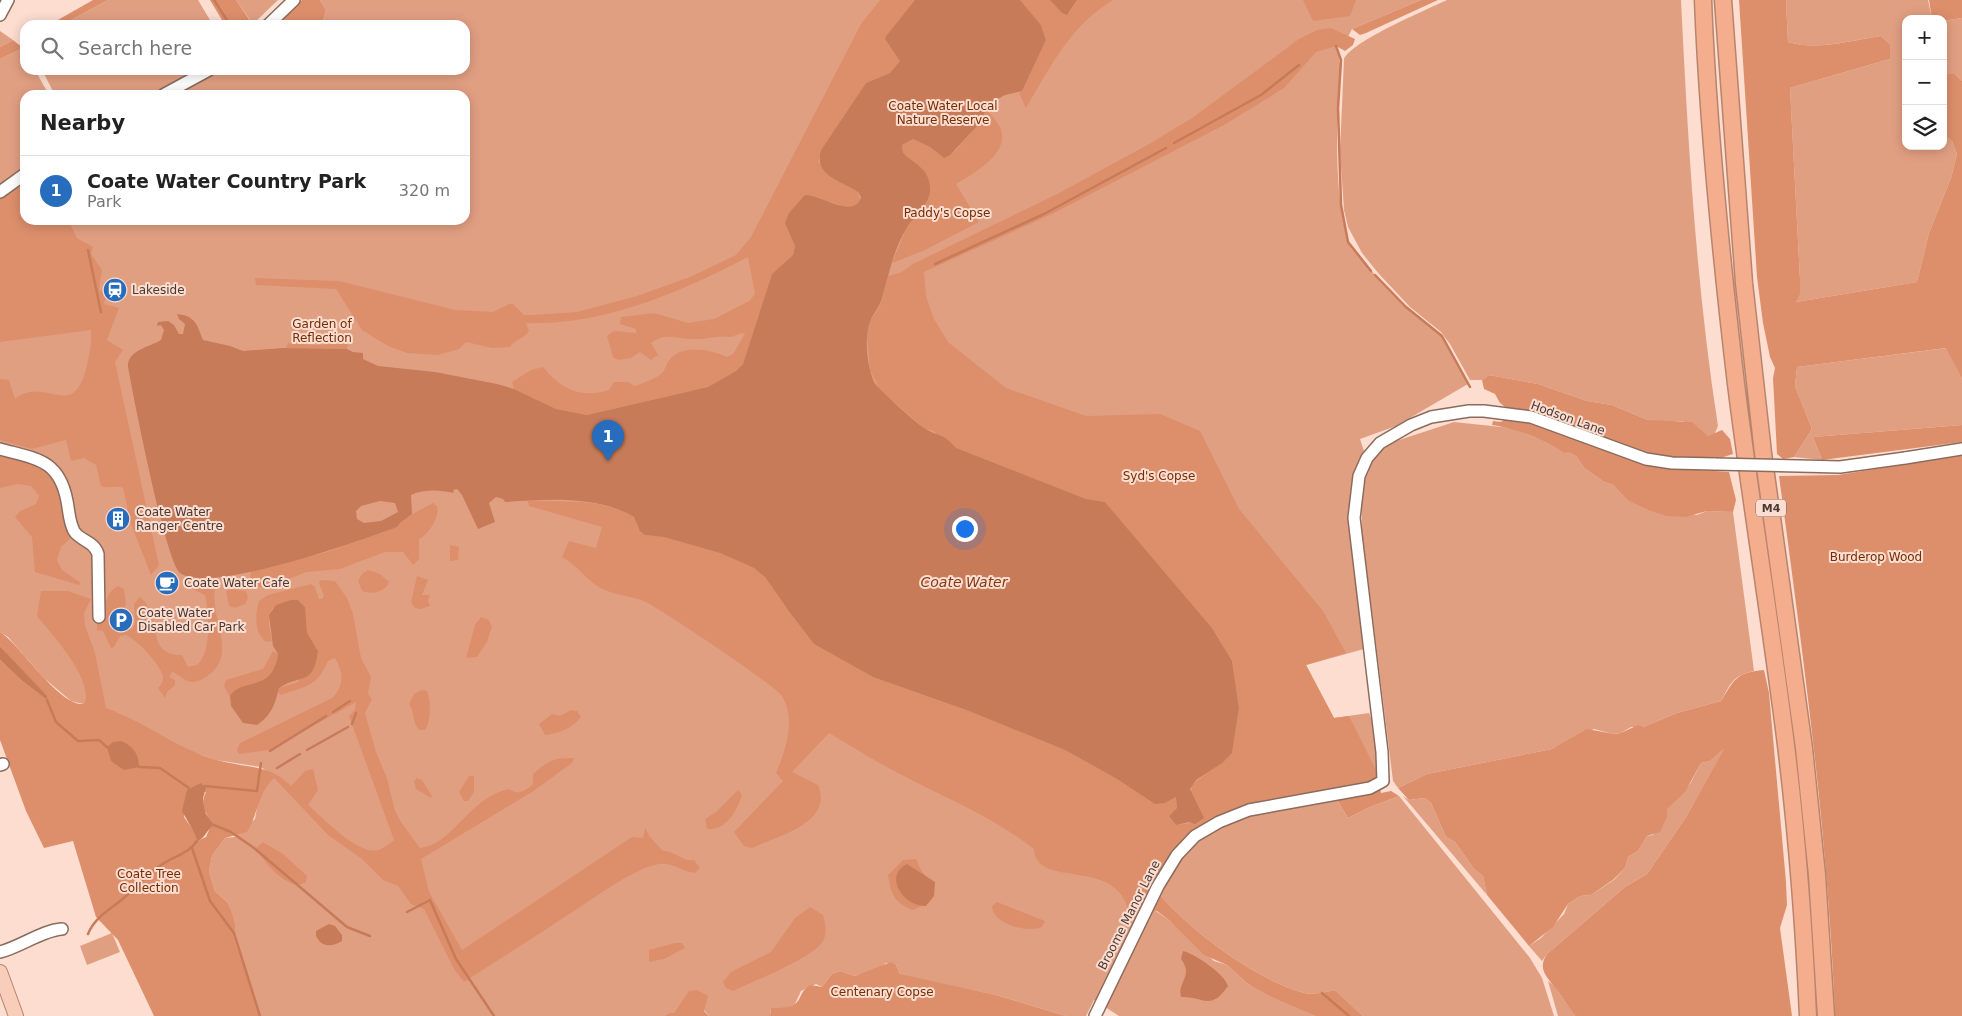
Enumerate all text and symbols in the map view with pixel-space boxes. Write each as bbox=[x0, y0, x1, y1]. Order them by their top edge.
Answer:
map controls bbox=[1902, 15, 1947, 150]
button: + bbox=[1902, 15, 1947, 60]
search box bbox=[20, 20, 470, 75]
icon: search bbox=[38, 34, 66, 62]
text: Search here bbox=[78, 37, 192, 59]
button: − bbox=[1902, 60, 1947, 105]
park label: Coate Water Local Nature Reserve bbox=[888, 99, 998, 127]
button: layers bbox=[1902, 105, 1947, 150]
text: Nearby bbox=[40, 111, 125, 135]
text: Coate Water Country Park bbox=[87, 170, 366, 192]
text: 1 bbox=[50, 181, 62, 200]
text: 320 m bbox=[399, 181, 450, 200]
text: Park bbox=[87, 192, 122, 211]
park label: Paddy's Copse bbox=[904, 206, 990, 220]
station icon: Lakeside bbox=[102, 277, 128, 303]
place label: Lakeside bbox=[132, 283, 185, 297]
park label: Garden of Reflection bbox=[292, 317, 352, 345]
street label: Hodson Lane bbox=[1529, 398, 1607, 438]
pin: 1 bbox=[592, 420, 624, 461]
park label: Syd's Copse bbox=[1123, 469, 1195, 483]
road number: M4 bbox=[1756, 499, 1786, 516]
place label: Coate Water Ranger Centre bbox=[136, 505, 223, 533]
building icon: Coate Water Ranger Centre bbox=[105, 506, 131, 532]
your location bbox=[952, 516, 978, 542]
park label: Burderop Wood bbox=[1830, 550, 1922, 564]
cafe icon: Coate Water Cafe bbox=[154, 570, 180, 596]
water label: Coate Water bbox=[921, 574, 1009, 590]
place label: Coate Water Cafe bbox=[184, 576, 290, 590]
place label: Coate Water Disabled Car Park bbox=[138, 606, 244, 634]
parking icon: Coate Water Disabled Car Park bbox=[108, 607, 134, 633]
street label: Broome Manor Lane bbox=[1095, 858, 1163, 972]
park label: Coate Tree Collection bbox=[117, 867, 181, 895]
park label: Centenary Copse bbox=[830, 985, 934, 999]

